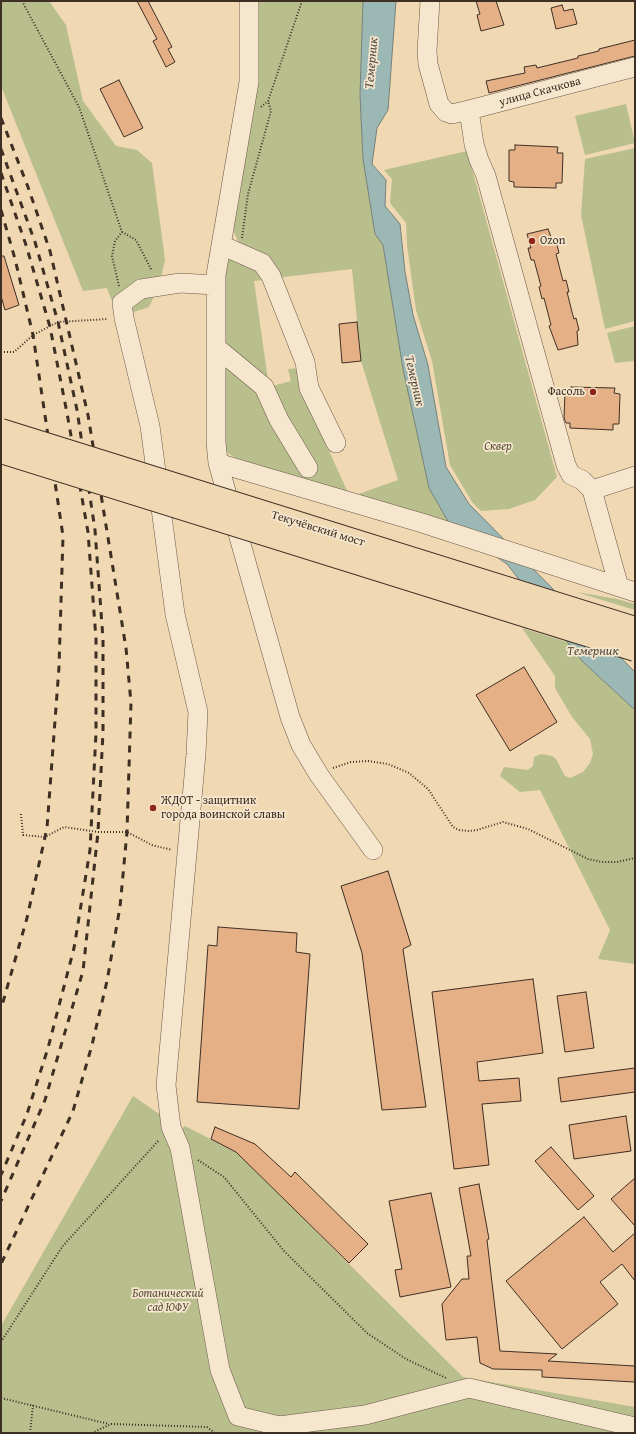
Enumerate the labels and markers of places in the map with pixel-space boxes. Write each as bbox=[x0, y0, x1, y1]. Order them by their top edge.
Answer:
place label: Ozon bbox=[540, 234, 565, 248]
marker: Ozon bbox=[527, 236, 537, 246]
place label: Фасоль bbox=[548, 385, 585, 399]
marker: Фасоль bbox=[588, 387, 598, 397]
place label: ЖДОТ - защитник города воинской славы bbox=[161, 794, 285, 822]
marker: ЖДОТ - защитник города воинской славы bbox=[148, 803, 158, 813]

